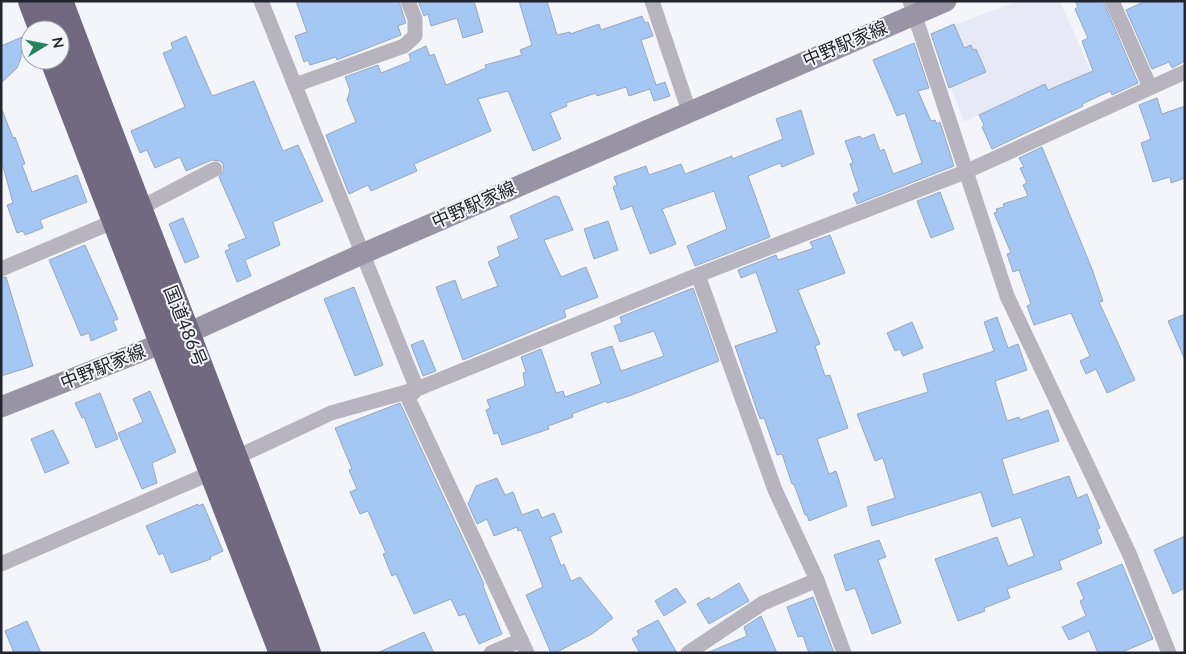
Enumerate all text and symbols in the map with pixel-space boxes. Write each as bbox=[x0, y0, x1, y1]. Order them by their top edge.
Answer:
street label: 中野駅家線 bbox=[799, 15, 890, 71]
north arrow bbox=[20, 20, 70, 70]
text: N bbox=[49, 36, 68, 49]
street label: 中野駅家線 bbox=[428, 176, 519, 232]
street label: 国道486号 bbox=[160, 282, 212, 369]
street label: 中野駅家線 bbox=[57, 339, 148, 393]

